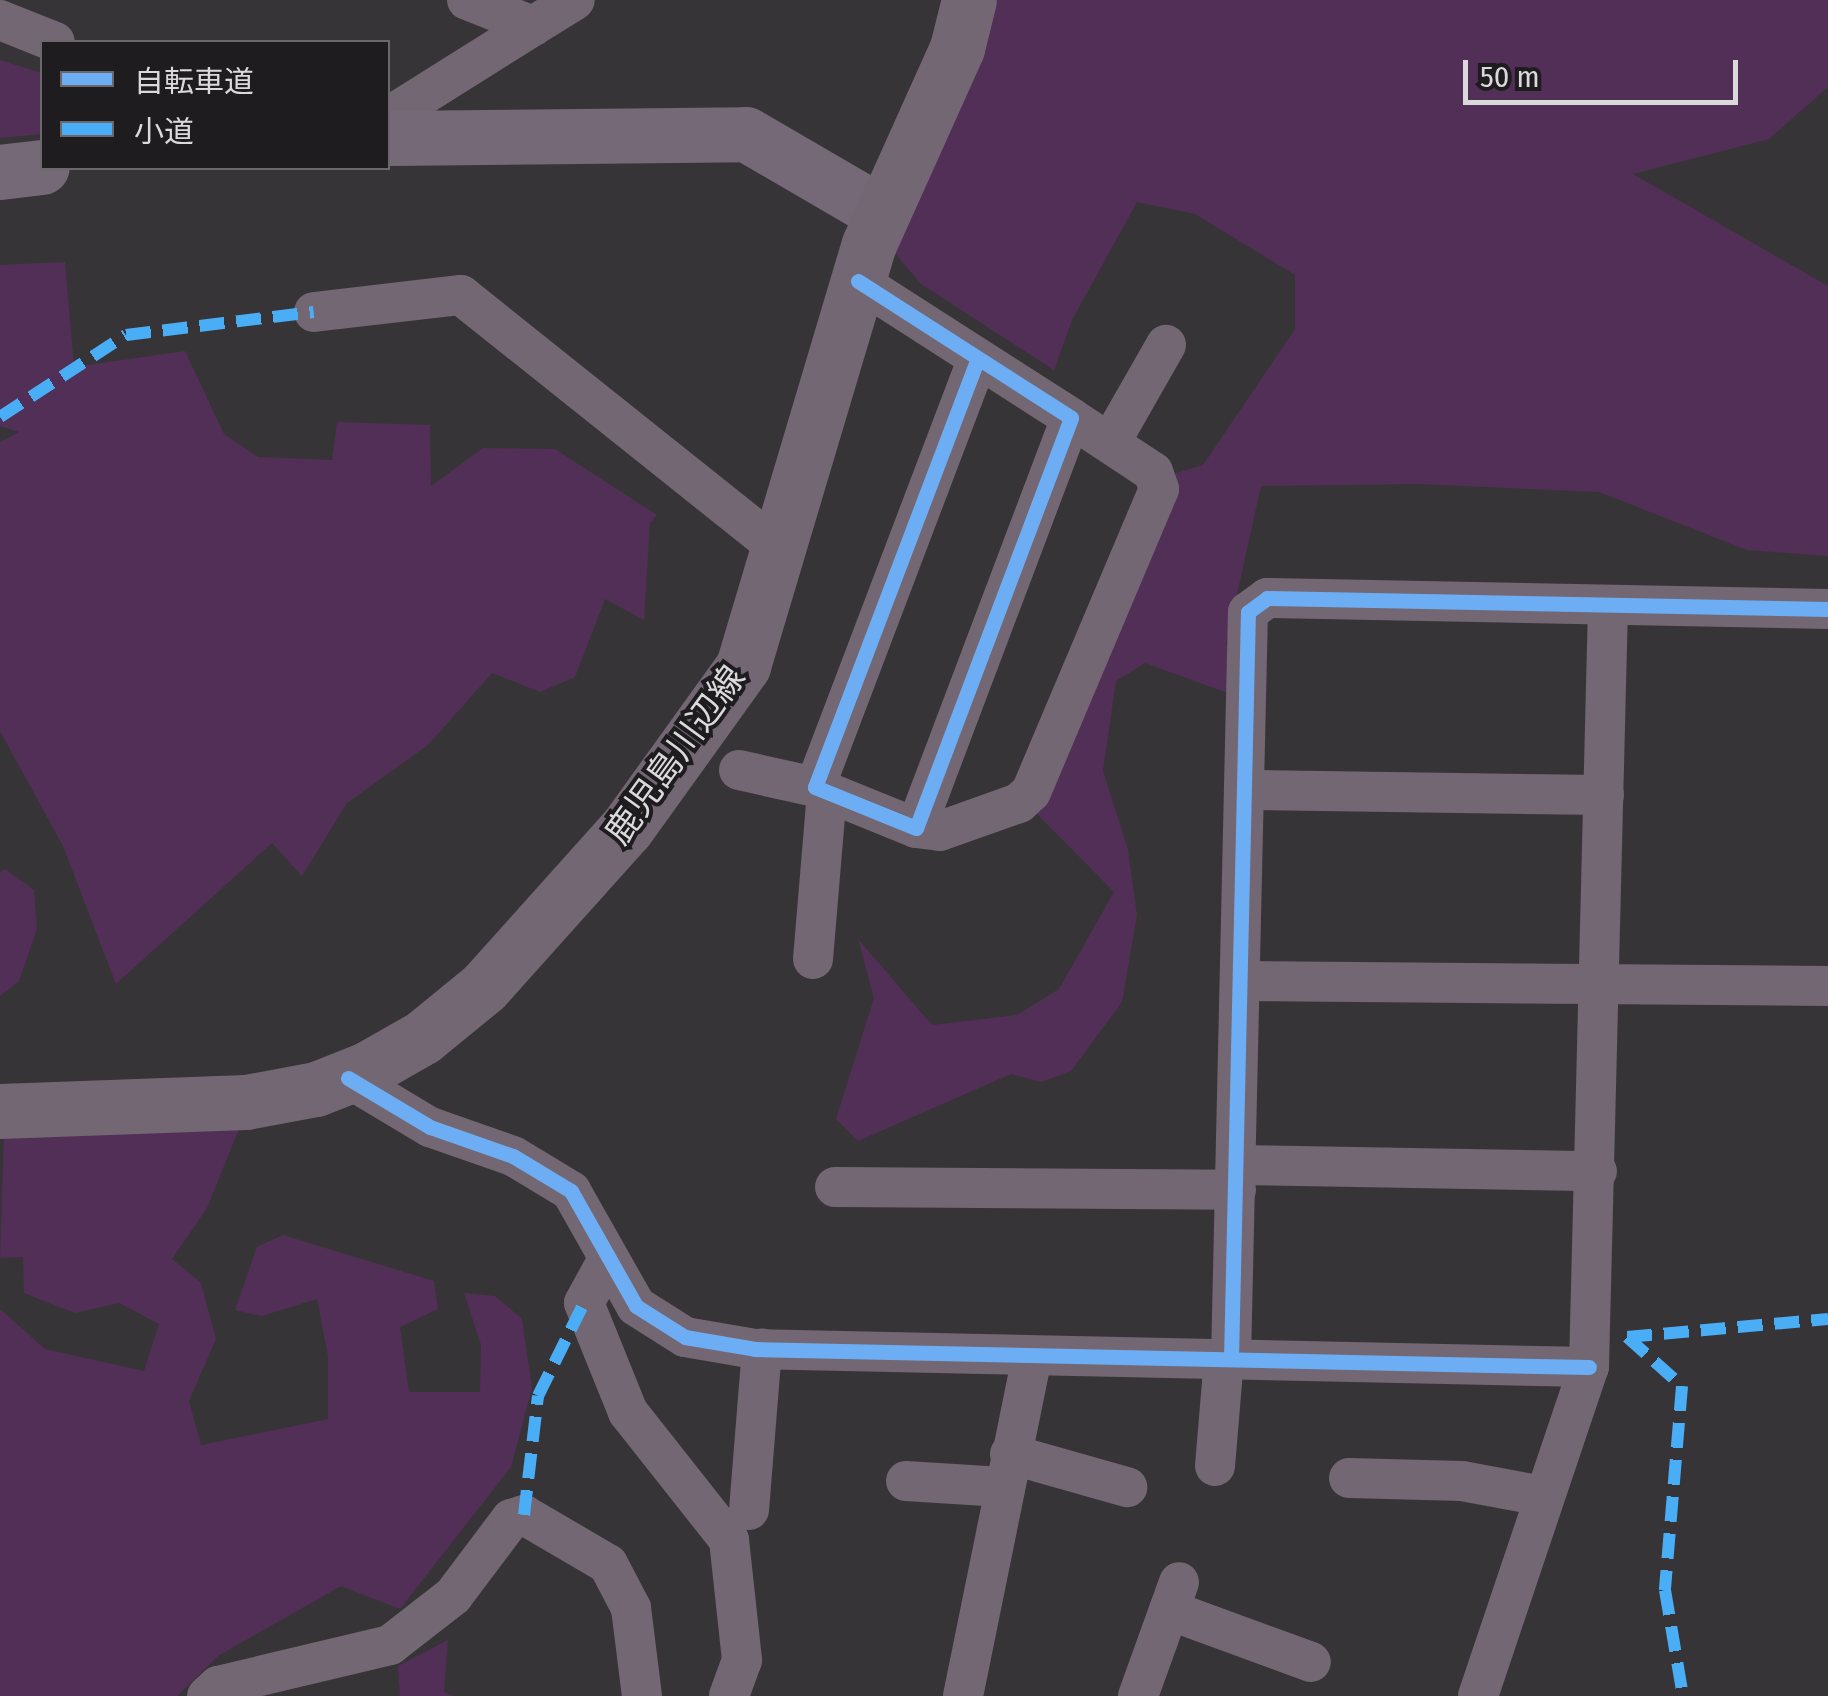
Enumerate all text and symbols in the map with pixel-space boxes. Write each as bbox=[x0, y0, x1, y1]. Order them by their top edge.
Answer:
legend bbox=[40, 40, 390, 170]
scale bar bbox=[1468, 40, 1743, 102]
text: 50 m bbox=[1480, 59, 1540, 95]
text: 自転車道 bbox=[134, 64, 254, 100]
text: 小道 bbox=[134, 114, 194, 150]
street label: 鹿児島川辺線 bbox=[596, 658, 754, 852]

